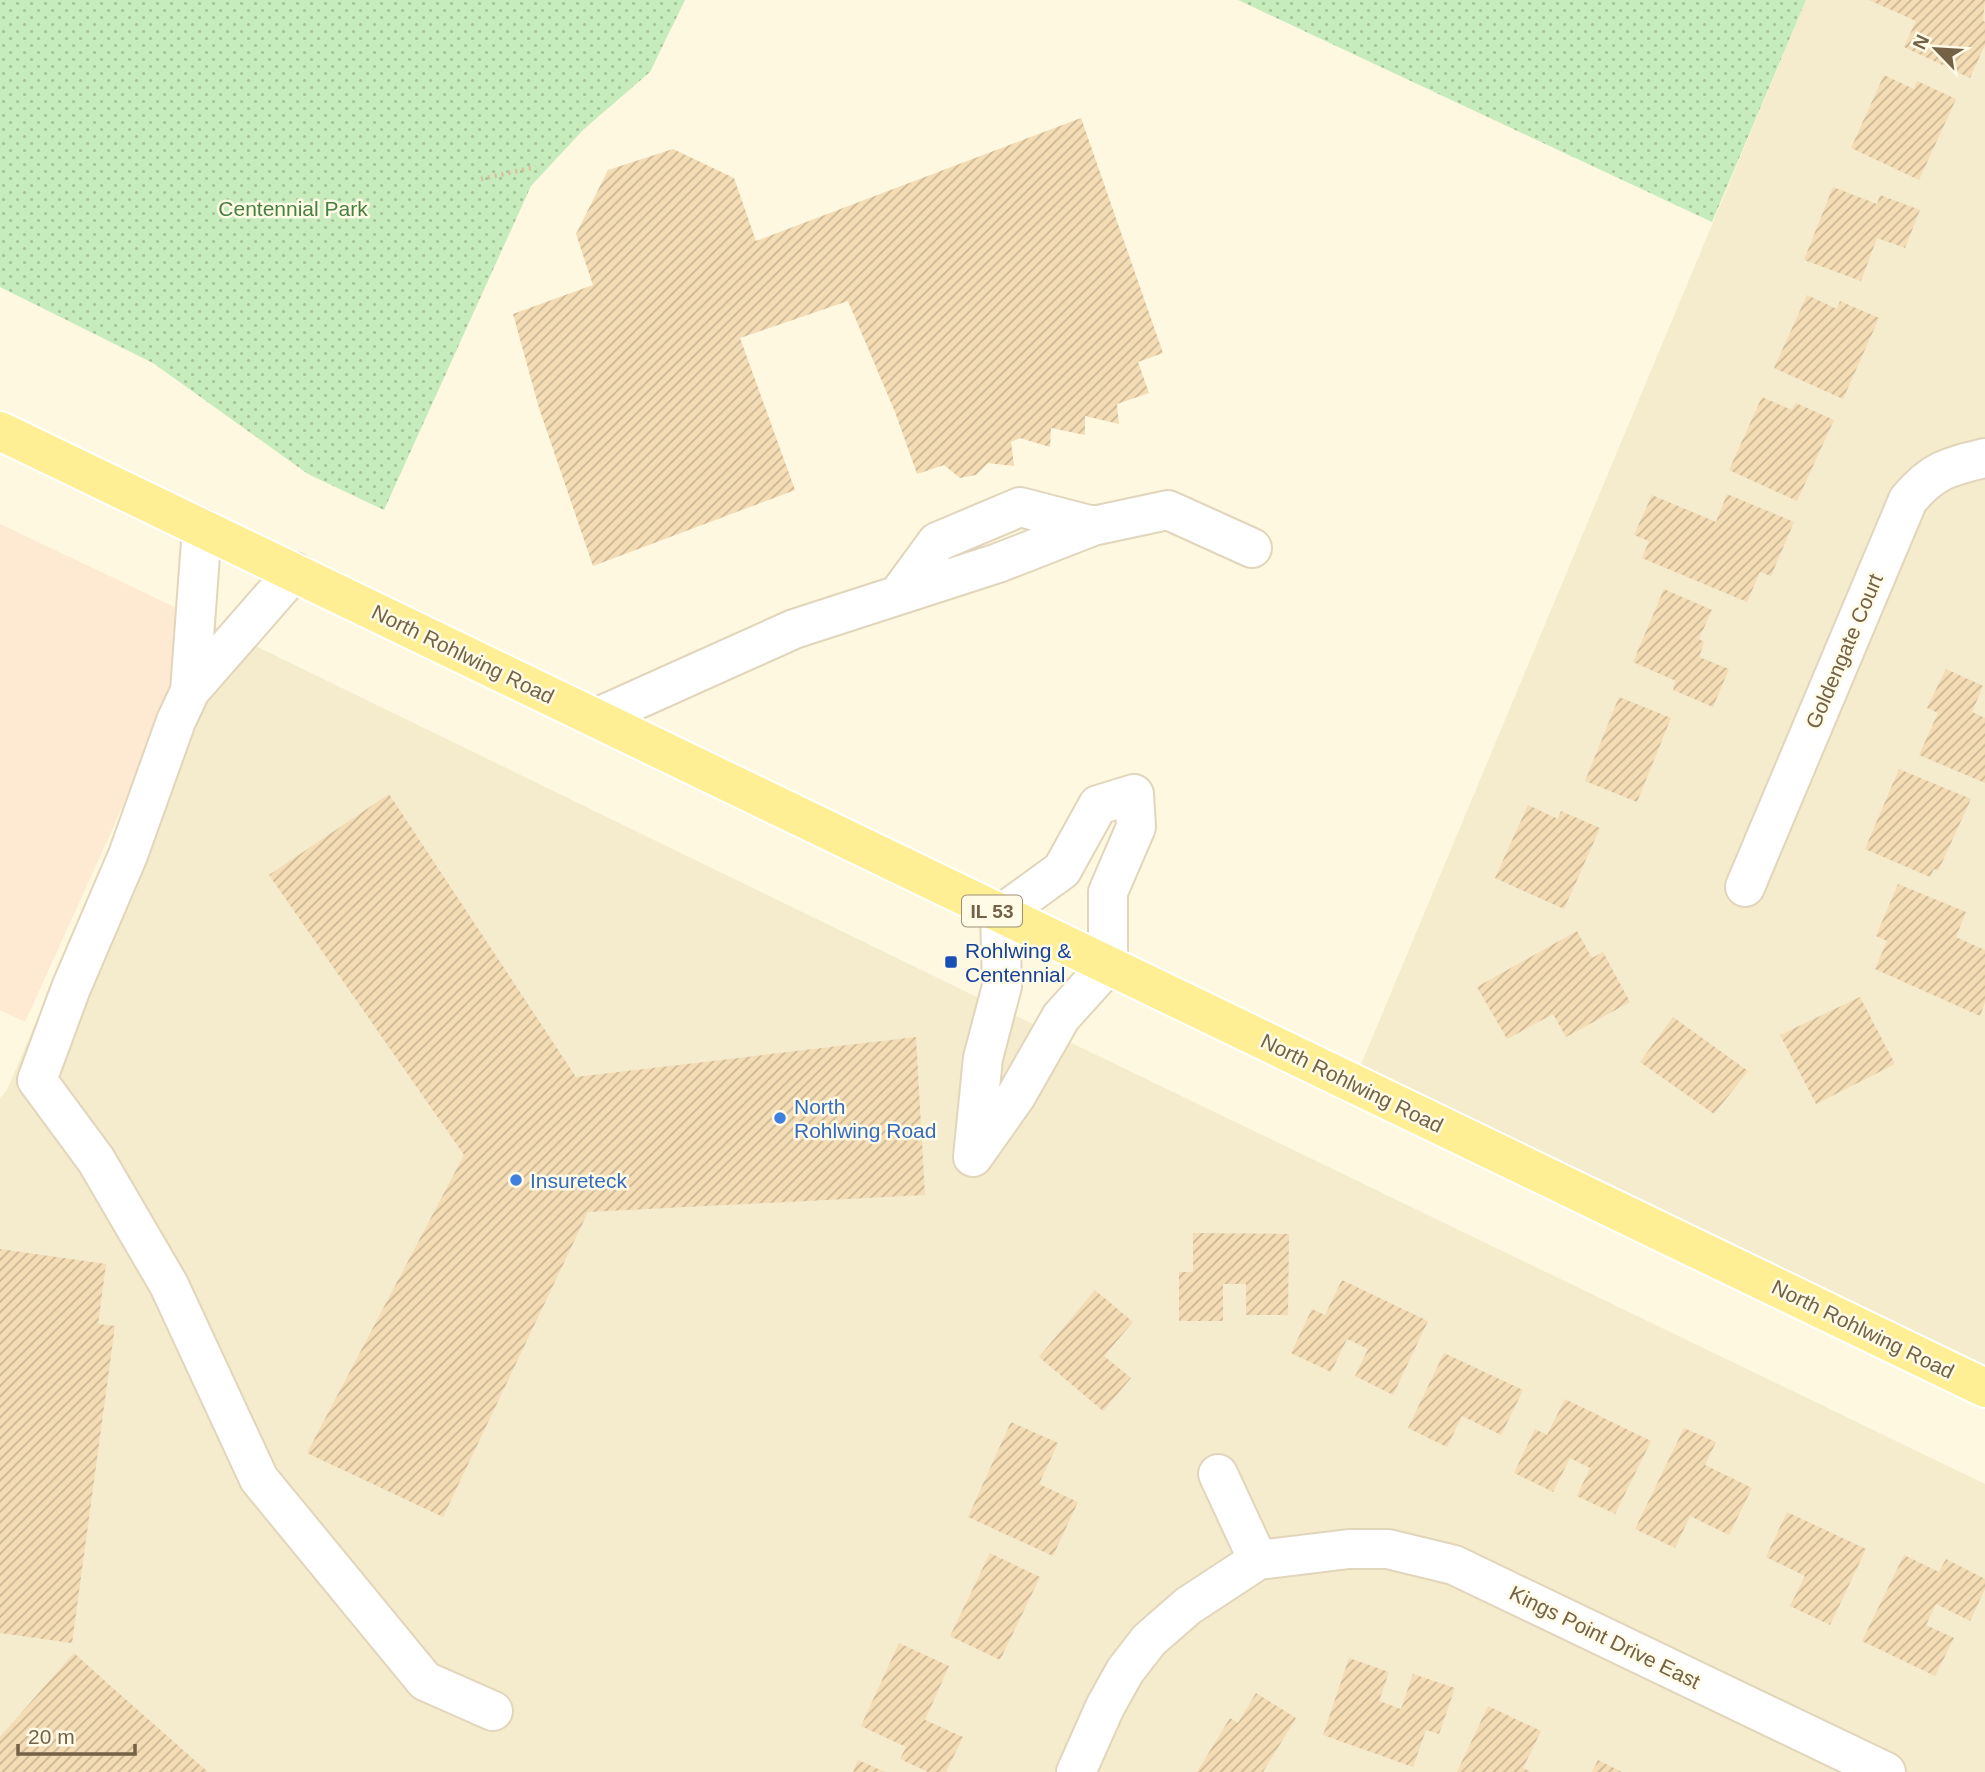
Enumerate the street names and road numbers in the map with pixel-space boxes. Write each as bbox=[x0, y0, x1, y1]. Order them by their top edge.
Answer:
street label: Goldengate Court bbox=[1801, 570, 1887, 732]
street label: North Rohlwing Road bbox=[368, 600, 558, 708]
road number: IL 53 bbox=[962, 896, 1022, 926]
street label: North Rohlwing Road bbox=[1257, 1029, 1447, 1137]
street label: North Rohlwing Road bbox=[1768, 1275, 1958, 1383]
street label: Kings Point Drive East bbox=[1506, 1581, 1704, 1693]

